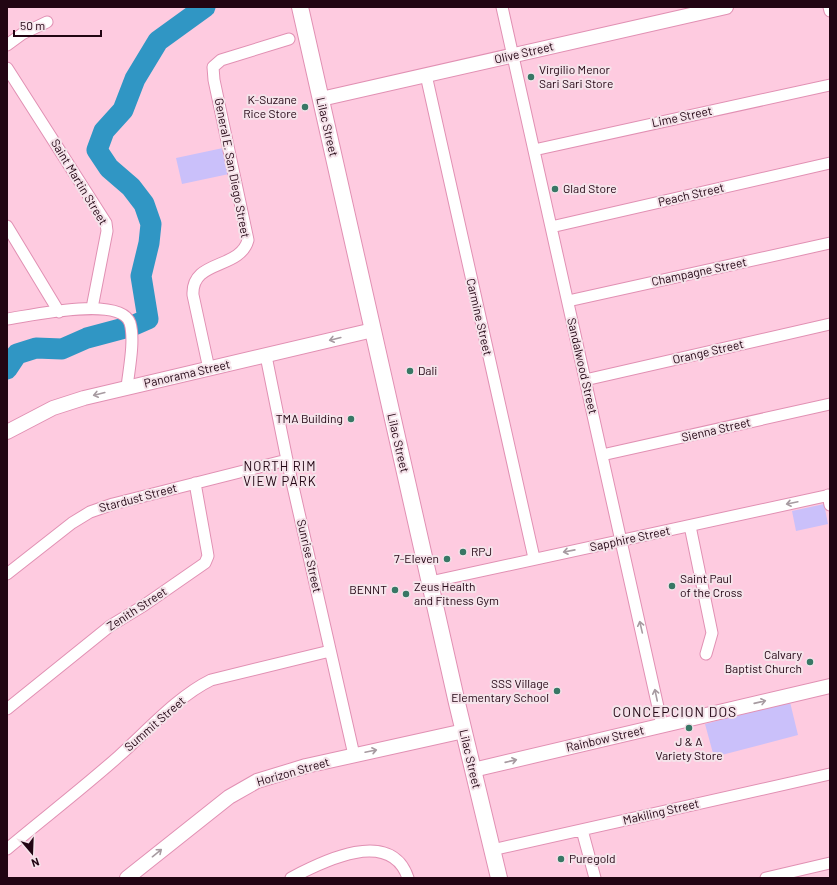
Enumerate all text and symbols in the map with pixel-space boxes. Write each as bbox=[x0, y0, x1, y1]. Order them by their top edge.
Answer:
scale bar bbox=[14, 12, 101, 38]
text: 50 m bbox=[20, 18, 45, 32]
street label: Olive Street bbox=[493, 38, 555, 66]
place label: Virgilio Menor Sari Sari Store bbox=[539, 62, 613, 90]
marker: Virgilio Menor Sari Sari Store bbox=[526, 72, 536, 82]
place label: K-Suzane Rice Store bbox=[243, 92, 297, 120]
street label: Lilac Street bbox=[314, 96, 342, 158]
street label: General E. San Diego Street bbox=[213, 97, 253, 239]
marker: K-Suzane Rice Store bbox=[300, 102, 310, 112]
street label: Lime Street bbox=[650, 103, 713, 129]
street label: Saint Martin Street bbox=[49, 136, 111, 227]
street label: Peach Street bbox=[656, 180, 725, 208]
place label: Glad Store bbox=[563, 181, 617, 195]
marker: Glad Store bbox=[550, 184, 560, 194]
street label: Champagne Street bbox=[650, 254, 748, 288]
street label: Carmine Street bbox=[464, 277, 496, 357]
street label: Sandalwood Street bbox=[565, 316, 601, 415]
one-way arrow bbox=[328, 336, 341, 344]
street label: Orange Street bbox=[671, 336, 745, 366]
street label: Panorama Street bbox=[142, 356, 231, 390]
place label: Dali bbox=[418, 363, 437, 377]
marker: Dali bbox=[405, 366, 415, 376]
one-way arrow bbox=[93, 391, 106, 399]
place label: TMA Building bbox=[276, 411, 343, 425]
street label: Lilac Street bbox=[385, 412, 413, 474]
marker: TMA Building bbox=[346, 414, 356, 424]
street label: Sienna Street bbox=[680, 414, 752, 444]
district label: NORTH RIM VIEW PARK bbox=[243, 458, 317, 489]
street label: Stardust Street bbox=[97, 480, 178, 514]
one-way arrow bbox=[786, 500, 799, 508]
street label: Sunrise Street bbox=[295, 518, 325, 594]
street label: Sapphire Street bbox=[588, 523, 671, 553]
place label: RPJ bbox=[471, 544, 492, 558]
marker: RPJ bbox=[458, 547, 468, 557]
one-way arrow bbox=[563, 548, 576, 556]
place label: 7-Eleven bbox=[394, 551, 439, 565]
marker: 7-Eleven bbox=[442, 554, 452, 564]
place label: Saint Paul of the Cross bbox=[680, 571, 742, 599]
place label: Zeus Health and Fitness Gym bbox=[414, 579, 499, 607]
marker: Saint Paul of the Cross bbox=[667, 581, 677, 591]
place label: BENNT bbox=[349, 582, 387, 596]
street label: Zenith Street bbox=[104, 584, 169, 633]
marker: BENNT bbox=[390, 585, 400, 595]
marker: Zeus Health and Fitness Gym bbox=[401, 589, 411, 599]
one-way arrow bbox=[636, 621, 644, 634]
place label: Calvary Baptist Church bbox=[725, 647, 802, 675]
marker: Calvary Baptist Church bbox=[805, 657, 815, 667]
place label: SSS Village Elementary School bbox=[451, 676, 549, 704]
marker: SSS Village Elementary School bbox=[552, 686, 562, 696]
one-way arrow bbox=[651, 689, 659, 702]
street label: Summit Street bbox=[121, 693, 188, 753]
one-way arrow bbox=[754, 698, 767, 706]
district label: CONCEPCION DOS bbox=[613, 703, 737, 720]
street label: Rainbow Street bbox=[564, 722, 645, 754]
marker: J & A Variety Store bbox=[684, 723, 694, 733]
street label: Lilac Street bbox=[457, 728, 485, 790]
place label: J & A Variety Store bbox=[655, 734, 723, 762]
one-way arrow bbox=[365, 747, 378, 755]
street label: Horizon Street bbox=[255, 754, 331, 788]
one-way arrow bbox=[504, 757, 517, 765]
street label: Makiling Street bbox=[621, 795, 700, 827]
north arrow bbox=[12, 833, 52, 873]
one-way arrow bbox=[151, 849, 162, 858]
place label: Puregold bbox=[569, 851, 616, 865]
marker: Puregold bbox=[556, 854, 566, 864]
text: N bbox=[30, 856, 41, 870]

